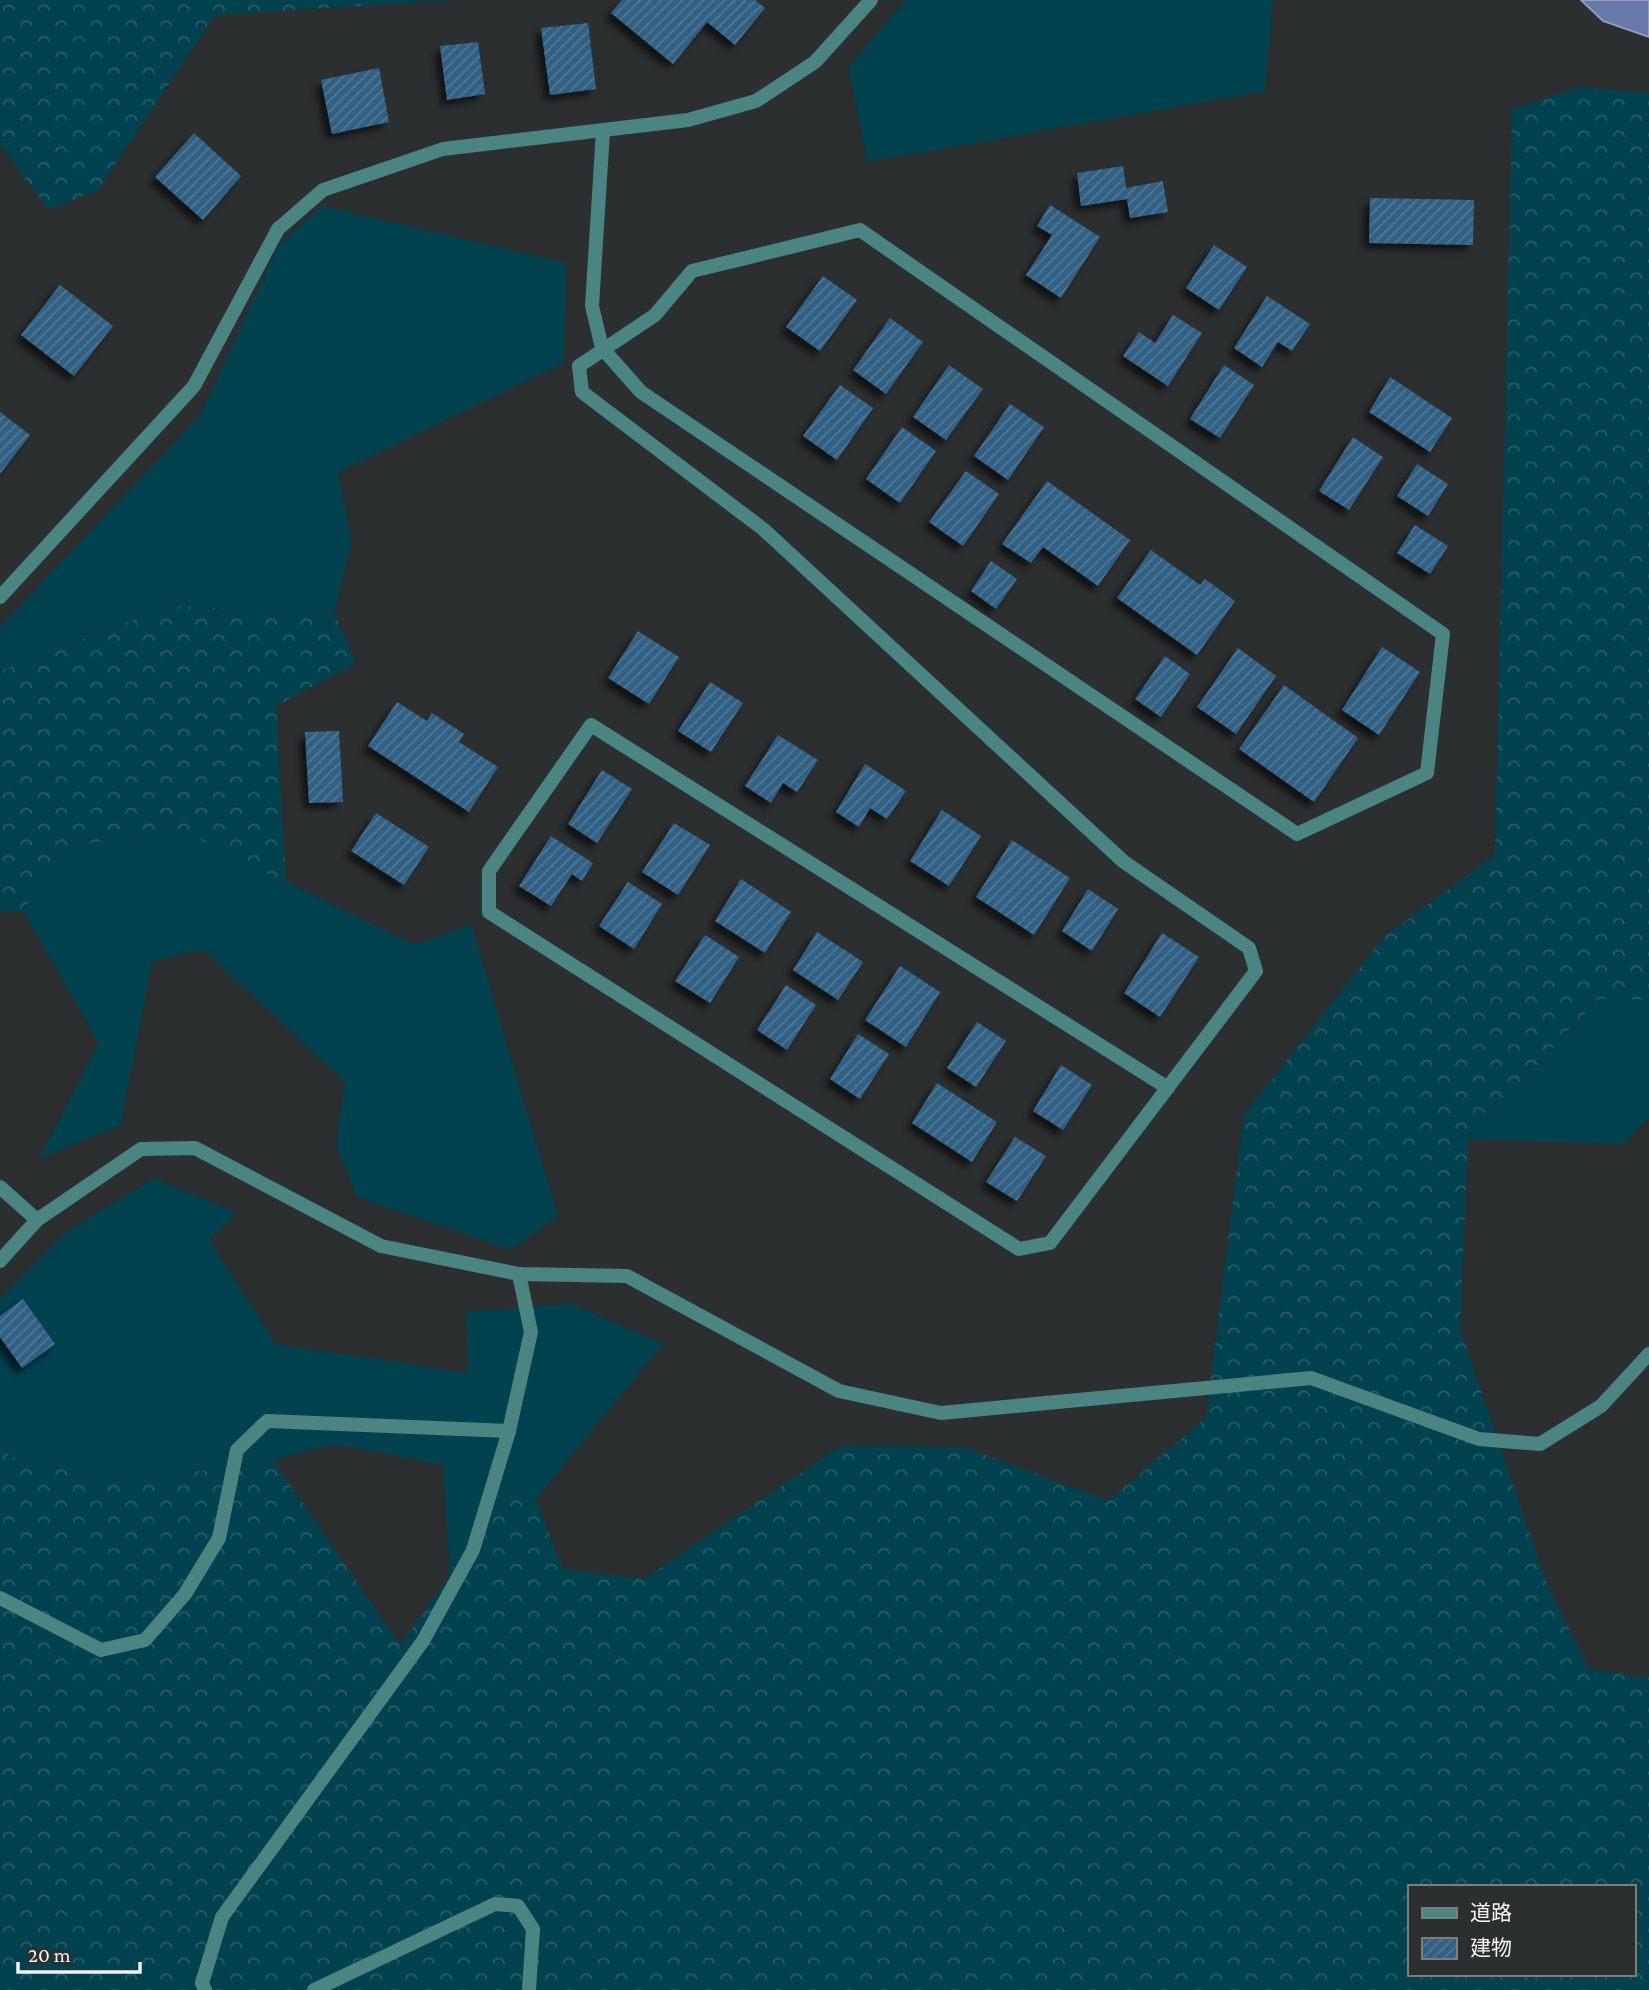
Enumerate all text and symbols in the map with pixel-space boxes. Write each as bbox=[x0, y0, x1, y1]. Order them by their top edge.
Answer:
legend bbox=[1408, 1885, 1635, 1976]
text: 道路 bbox=[1470, 1901, 1512, 1925]
scale bar bbox=[18, 1930, 140, 1974]
text: 建物 bbox=[1470, 1936, 1512, 1960]
text: 20 m bbox=[28, 1943, 71, 1967]

